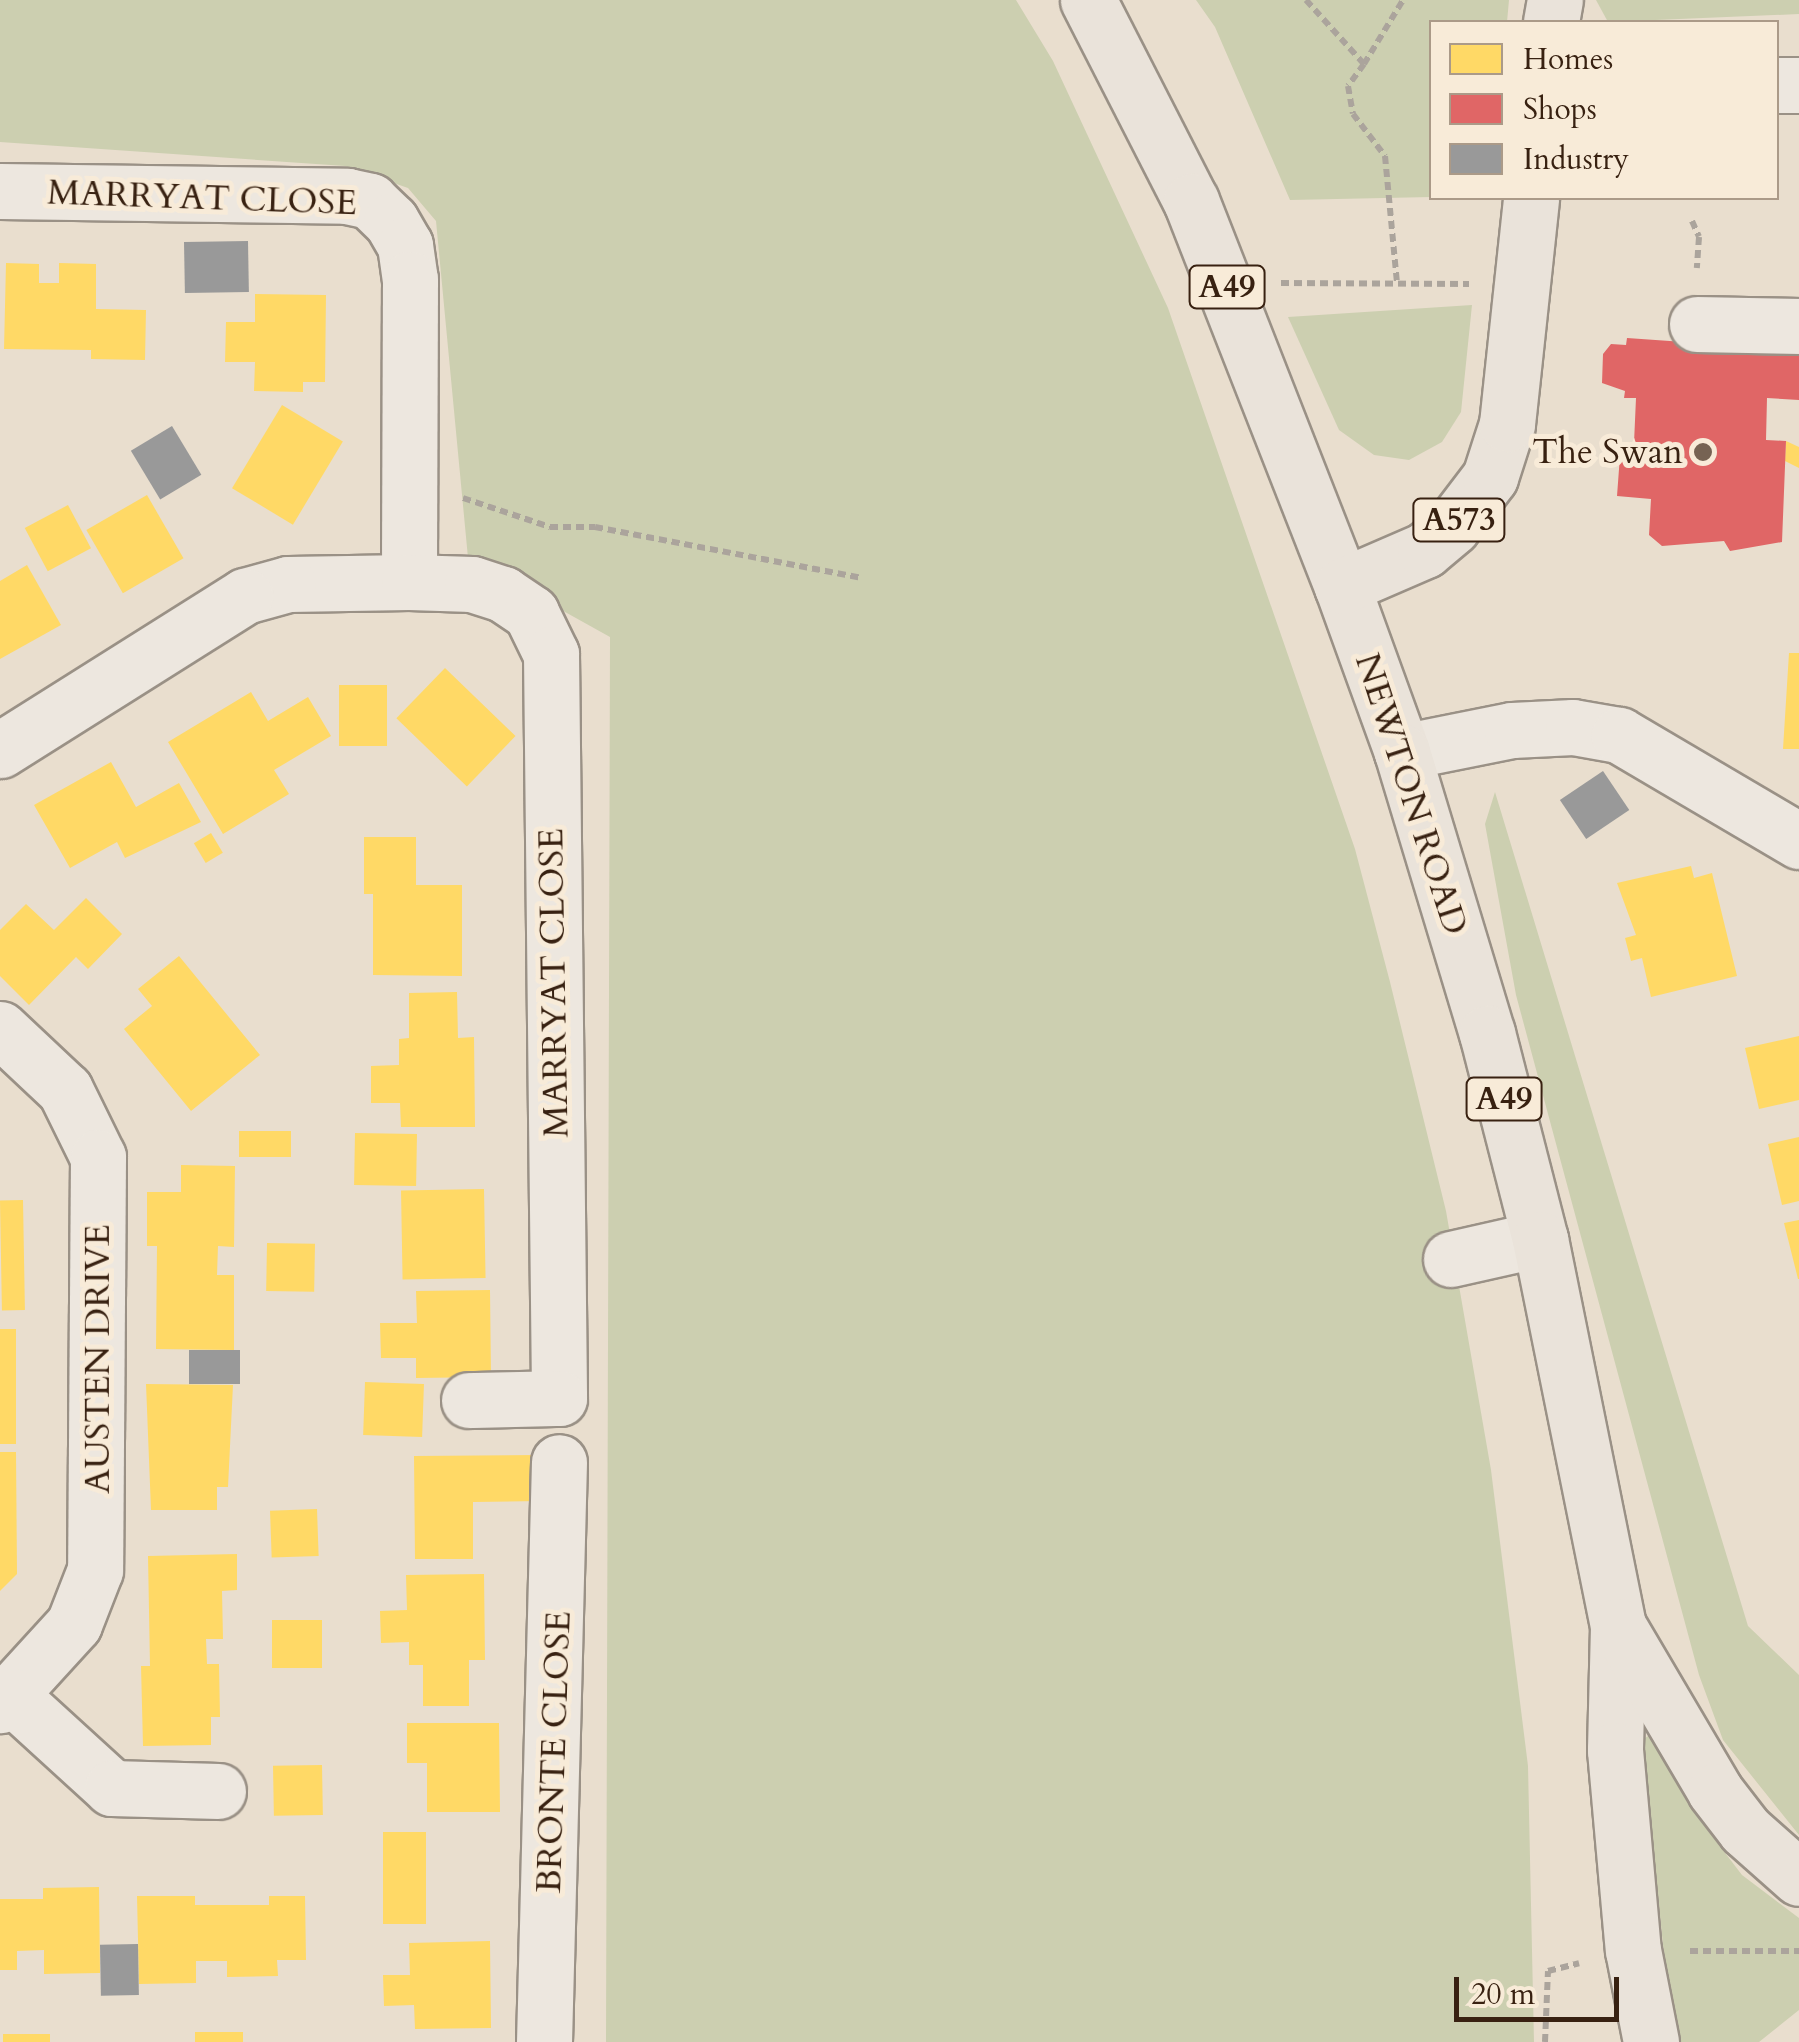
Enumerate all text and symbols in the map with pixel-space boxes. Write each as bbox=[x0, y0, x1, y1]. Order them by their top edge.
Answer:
legend bbox=[1429, 20, 1779, 200]
text: Homes bbox=[1523, 39, 1613, 80]
text: Shops bbox=[1523, 89, 1597, 130]
text: Industry bbox=[1523, 139, 1629, 180]
street label: MARRYAT CLOSE bbox=[46, 172, 358, 224]
road number: A49 bbox=[1187, 260, 1267, 314]
place label: The Swan bbox=[1532, 431, 1683, 473]
marker: The Swan bbox=[1692, 441, 1714, 463]
road number: A573 bbox=[1412, 493, 1506, 547]
street label: NEWTON ROAD bbox=[1346, 648, 1476, 940]
street label: MARRYAT CLOSE bbox=[530, 828, 578, 1138]
road number: A49 bbox=[1464, 1072, 1544, 1126]
street label: AUSTEN DRIVE bbox=[77, 1224, 119, 1494]
street label: BRONTE CLOSE bbox=[528, 1610, 580, 1894]
scale bar bbox=[1459, 1957, 1624, 2019]
text: 20 m bbox=[1471, 1974, 1535, 2015]

